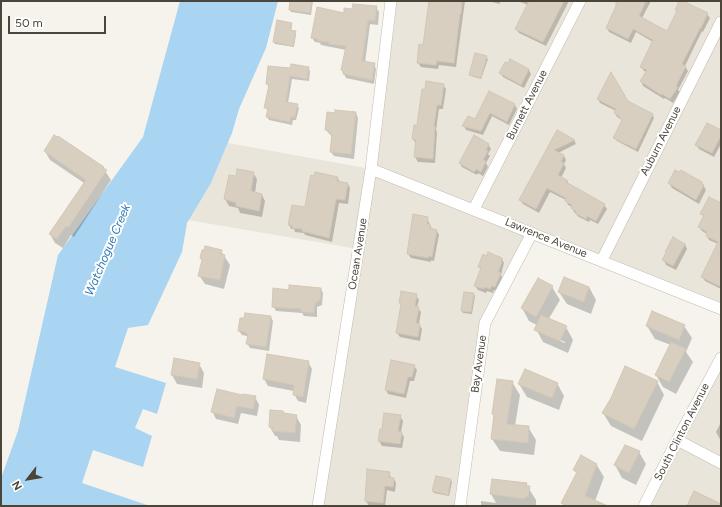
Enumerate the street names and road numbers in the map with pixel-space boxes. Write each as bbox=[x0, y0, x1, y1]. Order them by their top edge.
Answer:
street label: Burnett Avenue bbox=[504, 68, 550, 142]
street label: Auburn Avenue bbox=[638, 104, 684, 178]
street label: Lawrence Avenue bbox=[503, 215, 589, 261]
street label: Ocean Avenue bbox=[346, 217, 370, 291]
street label: Bay Avenue bbox=[468, 334, 490, 394]
street label: South Clinton Avenue bbox=[652, 381, 712, 483]

